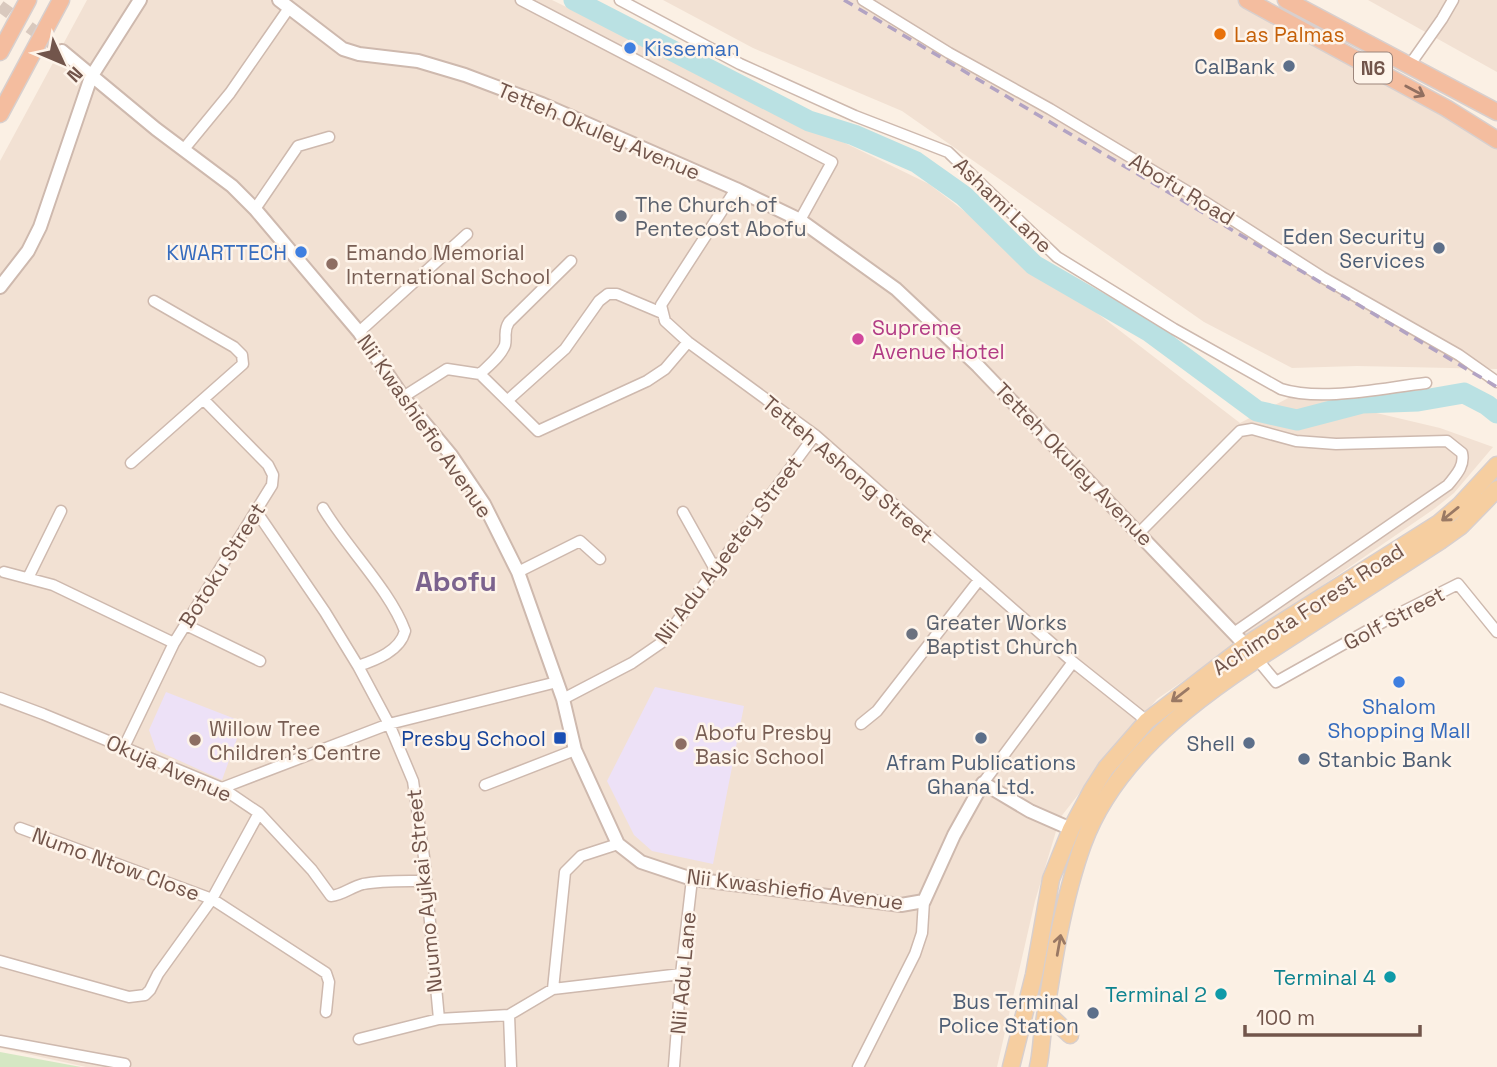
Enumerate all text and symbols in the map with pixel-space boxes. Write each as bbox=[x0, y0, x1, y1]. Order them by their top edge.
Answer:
place label: Las Palmas bbox=[1234, 21, 1345, 48]
marker: Las Palmas bbox=[1212, 26, 1228, 42]
north arrow bbox=[28, 28, 98, 98]
place label: Kisseman bbox=[644, 35, 740, 62]
marker: Kisseman bbox=[622, 40, 638, 56]
road number: N6 bbox=[1354, 52, 1392, 83]
place label: CalBank bbox=[1194, 53, 1275, 80]
marker: CalBank bbox=[1281, 58, 1297, 74]
text: N bbox=[61, 61, 88, 88]
street label: Tetteh Okuley Avenue bbox=[494, 76, 704, 186]
one-way arrow bbox=[1404, 84, 1424, 98]
street label: Abofu Road bbox=[1124, 147, 1240, 231]
street label: Ashami Lane bbox=[948, 151, 1058, 259]
place label: The Church of Pentecost Abofu bbox=[635, 191, 807, 242]
marker: The Church of Pentecost Abofu bbox=[613, 208, 629, 224]
place label: Eden Security Services bbox=[1283, 223, 1425, 274]
place label: KWARTTECH bbox=[166, 239, 287, 266]
place label: Emando Memorial International School bbox=[346, 239, 550, 290]
marker: Eden Security Services bbox=[1431, 240, 1447, 256]
marker: KWARTTECH bbox=[293, 244, 309, 260]
marker: Emando Memorial International School bbox=[324, 256, 340, 272]
place label: Supreme Avenue Hotel bbox=[872, 314, 1005, 365]
street label: Nii Kwashiefio Avenue bbox=[351, 329, 499, 523]
marker: Supreme Avenue Hotel bbox=[850, 331, 866, 347]
street label: Tetteh Okuley Avenue bbox=[989, 376, 1159, 552]
street label: Tetteh Ashong Street bbox=[757, 389, 939, 549]
street label: Nii Adu Ayeetey Street bbox=[648, 451, 808, 649]
street label: Botoku Street bbox=[173, 497, 271, 633]
one-way arrow bbox=[1441, 506, 1459, 522]
street label: Achimota Forest Road bbox=[1207, 537, 1409, 681]
district label: Abofu bbox=[415, 563, 497, 599]
street label: Golf Street bbox=[1339, 580, 1449, 656]
place label: Greater Works Baptist Church bbox=[926, 609, 1078, 660]
marker: Greater Works Baptist Church bbox=[904, 626, 920, 642]
marker: Shalom Shopping Mall bbox=[1391, 674, 1407, 690]
one-way arrow bbox=[1171, 688, 1189, 703]
place label: Shalom Shopping Mall bbox=[1327, 693, 1471, 744]
place label: Willow Tree Children's Centre bbox=[209, 715, 381, 766]
place label: Abofu Presby Basic School bbox=[695, 719, 832, 770]
place label: Presby School bbox=[401, 725, 546, 752]
street label: Okuja Avenue bbox=[102, 728, 236, 808]
marker: Presby School bbox=[552, 730, 568, 746]
marker: Afram Publications Ghana Ltd. bbox=[973, 730, 989, 746]
place label: Shell bbox=[1187, 730, 1235, 757]
marker: Willow Tree Children's Centre bbox=[187, 732, 203, 748]
marker: Shell bbox=[1241, 735, 1257, 751]
marker: Abofu Presby Basic School bbox=[673, 736, 689, 752]
place label: Stanbic Bank bbox=[1318, 746, 1452, 773]
place label: Afram Publications Ghana Ltd. bbox=[886, 749, 1076, 800]
marker: Stanbic Bank bbox=[1296, 751, 1312, 767]
street label: Nuumo Ayikai Street bbox=[400, 788, 448, 994]
street label: Numo Ntow Close bbox=[28, 821, 204, 907]
street label: Nii Kwashiefio Avenue bbox=[685, 862, 905, 916]
street label: Nii Adu Lane bbox=[664, 910, 702, 1036]
one-way arrow bbox=[1052, 935, 1066, 957]
place label: Terminal 4 bbox=[1274, 964, 1376, 991]
marker: Terminal 4 bbox=[1382, 969, 1398, 985]
place label: Terminal 2 bbox=[1105, 981, 1207, 1008]
marker: Terminal 2 bbox=[1213, 986, 1229, 1002]
place label: Bus Terminal Police Station bbox=[939, 988, 1079, 1039]
scale bar bbox=[1245, 993, 1420, 1038]
text: 100 m bbox=[1256, 1004, 1315, 1031]
marker: Bus Terminal Police Station bbox=[1085, 1005, 1101, 1021]

